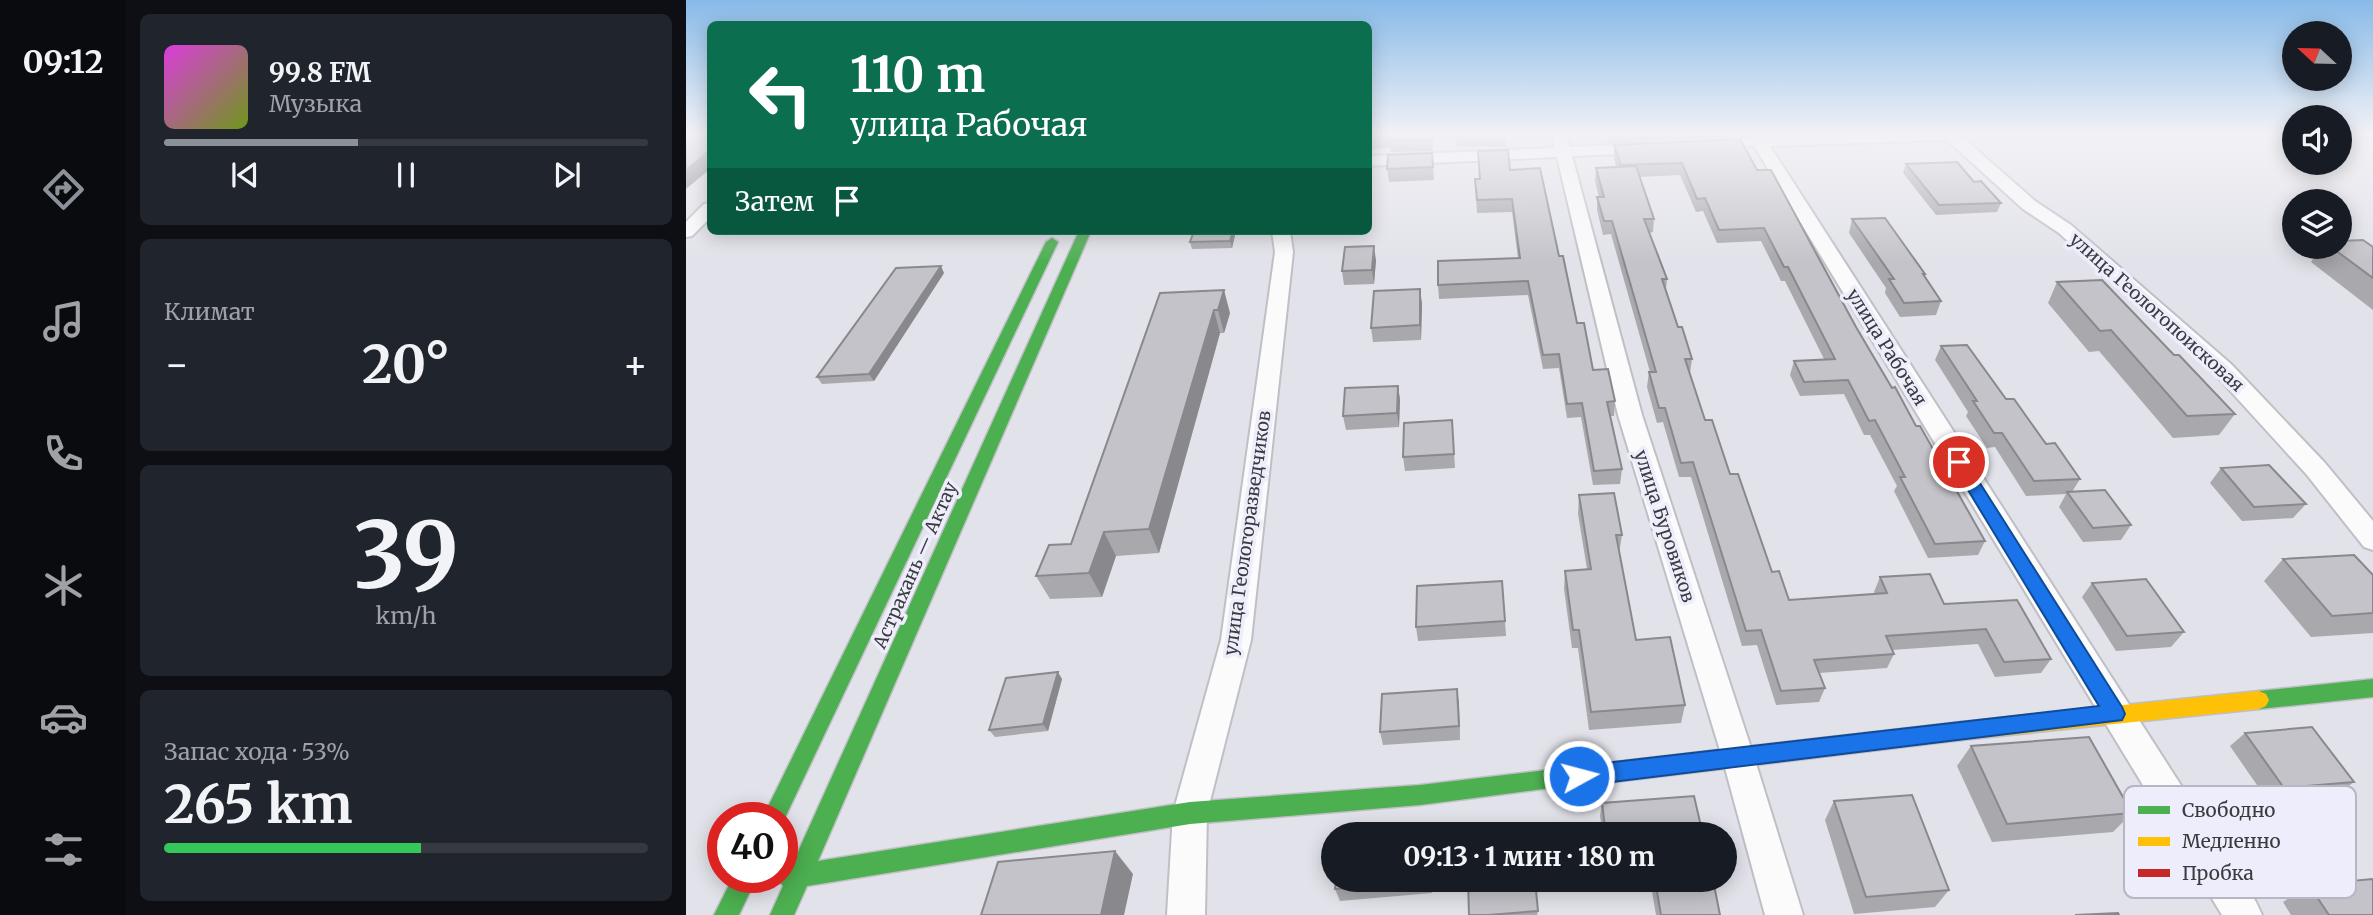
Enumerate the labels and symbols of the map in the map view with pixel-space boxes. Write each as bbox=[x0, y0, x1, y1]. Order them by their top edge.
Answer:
north arrow bbox=[2282, 21, 2352, 91]
street label: улица Геологопоисковая bbox=[2065, 228, 2249, 397]
street label: улица Рабочая bbox=[1842, 284, 1932, 410]
street label: улица Геологоразведчиков bbox=[1218, 409, 1276, 657]
pin bbox=[1929, 432, 1989, 492]
street label: улица Буровиков bbox=[1630, 447, 1701, 605]
street label: Астрахань — Актау bbox=[867, 478, 962, 653]
position arrow bbox=[1542, 739, 1616, 813]
legend bbox=[2124, 786, 2356, 898]
text: Свободно bbox=[2182, 798, 2275, 822]
speed limit sign: 40 bbox=[707, 802, 798, 893]
text: Медленно bbox=[2182, 829, 2281, 853]
text: Пробка bbox=[2182, 861, 2254, 885]

